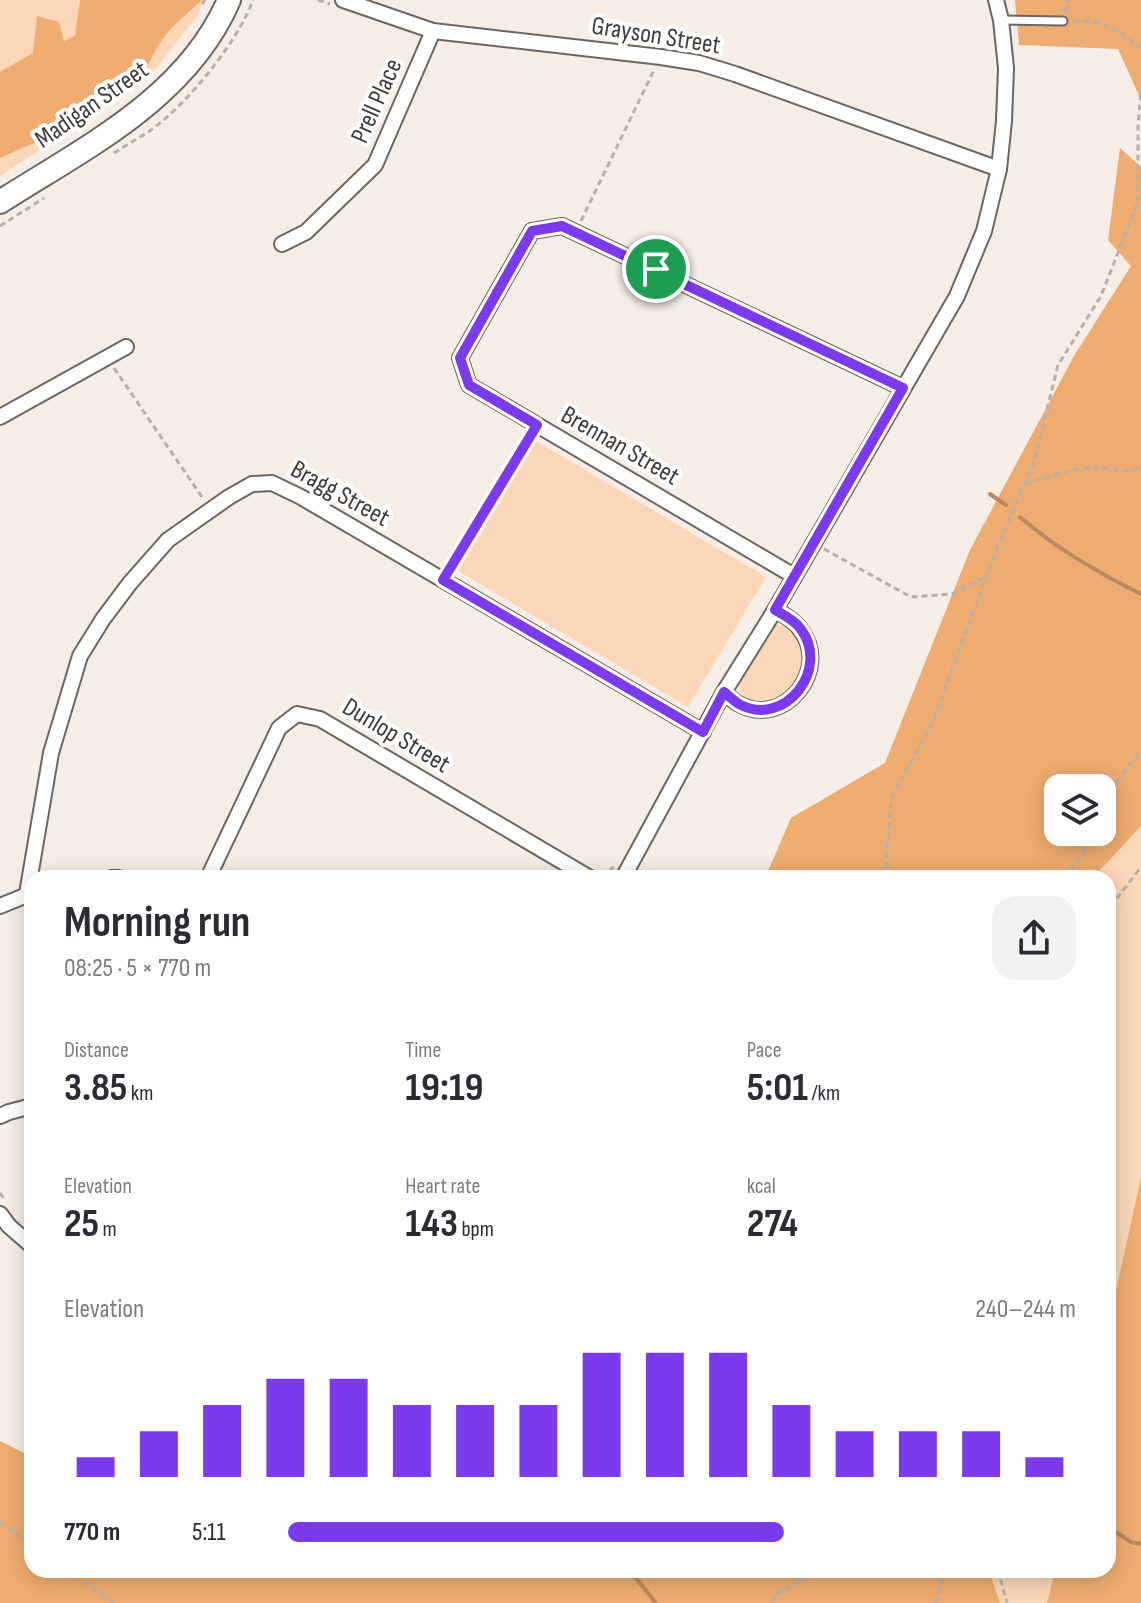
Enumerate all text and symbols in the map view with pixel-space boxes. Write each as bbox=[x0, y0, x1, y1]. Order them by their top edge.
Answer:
street label: Grayson Street bbox=[589, 11, 723, 62]
street label: Prell Place bbox=[345, 54, 409, 148]
street label: Madigan Street bbox=[29, 55, 155, 155]
pin bbox=[622, 235, 690, 303]
icon: arrive bbox=[634, 247, 678, 291]
street label: Brennan Street bbox=[555, 400, 685, 492]
street label: Bragg Street bbox=[285, 454, 395, 534]
street label: Dunlop Street bbox=[337, 692, 456, 780]
map controls bbox=[1044, 774, 1116, 846]
button: layers bbox=[1044, 774, 1116, 846]
text: Morning run bbox=[64, 896, 250, 949]
button: share bbox=[992, 896, 1076, 980]
text: 08:25 · 5 × 770 m bbox=[64, 953, 211, 984]
text: Distance bbox=[64, 1037, 129, 1064]
text: Time bbox=[405, 1037, 441, 1064]
text: Pace bbox=[747, 1037, 782, 1064]
text: 3.85 bbox=[64, 1064, 127, 1112]
text: 19:19 bbox=[405, 1064, 484, 1112]
text: 5:01 bbox=[747, 1064, 808, 1112]
text: km bbox=[127, 1080, 153, 1107]
text: /km bbox=[808, 1080, 840, 1107]
text: Elevation bbox=[64, 1173, 132, 1200]
text: Heart rate bbox=[405, 1173, 480, 1200]
text: kcal bbox=[747, 1173, 776, 1200]
text: 25 bbox=[64, 1200, 99, 1248]
text: 143 bbox=[405, 1200, 458, 1248]
text: 274 bbox=[747, 1200, 798, 1248]
text: m bbox=[99, 1216, 117, 1243]
text: bpm bbox=[458, 1216, 494, 1243]
text: Elevation bbox=[64, 1294, 144, 1325]
text: 240–244 m bbox=[975, 1294, 1076, 1325]
text: 770 m bbox=[64, 1517, 120, 1548]
text: 5:11 bbox=[192, 1517, 226, 1548]

